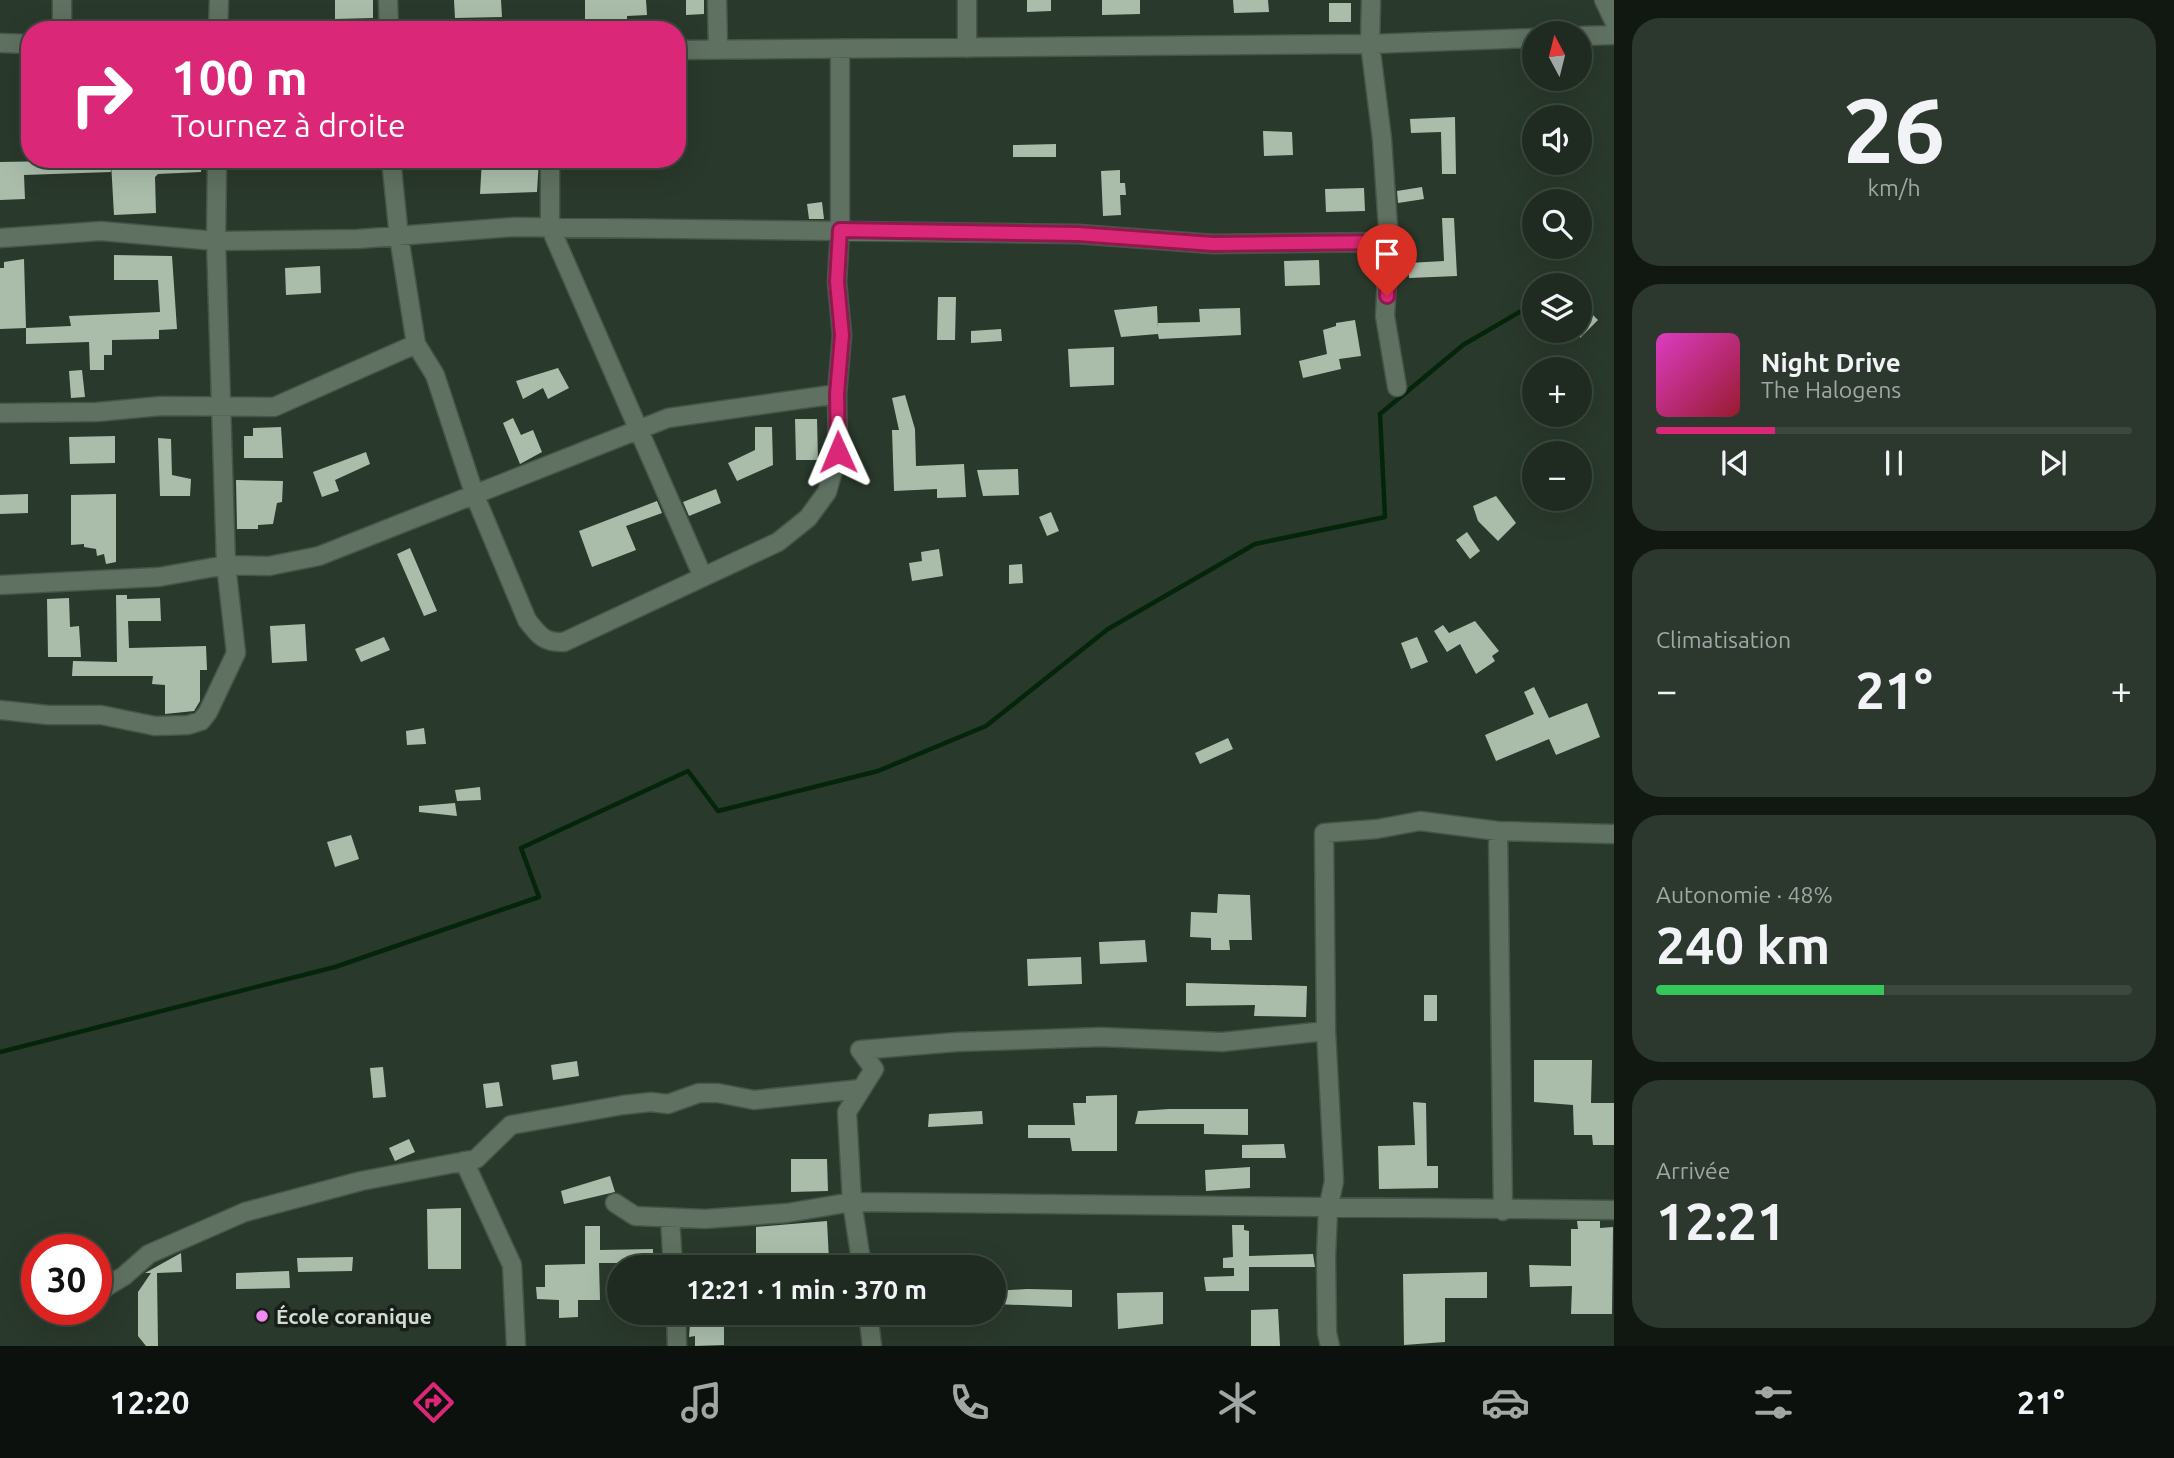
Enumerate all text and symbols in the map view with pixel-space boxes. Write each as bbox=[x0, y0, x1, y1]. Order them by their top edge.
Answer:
north arrow bbox=[1522, 21, 1592, 91]
map controls bbox=[1522, 21, 1592, 511]
icon: right bbox=[56, 49, 147, 140]
text: 100 m bbox=[171, 49, 308, 104]
text: 26 bbox=[1843, 78, 1945, 180]
button: sound bbox=[1522, 105, 1592, 175]
text: Tournez à droite bbox=[171, 107, 406, 143]
text: km/h bbox=[1867, 175, 1921, 200]
button: search bbox=[1522, 189, 1592, 259]
pin bbox=[1357, 224, 1417, 296]
icon: arrive bbox=[1368, 235, 1406, 273]
button: layers bbox=[1522, 273, 1592, 343]
text: Night Drive bbox=[1761, 348, 1901, 377]
button: + bbox=[1522, 357, 1592, 427]
text: The Halogens bbox=[1761, 377, 1901, 402]
position arrow bbox=[801, 415, 875, 489]
button: − bbox=[1522, 441, 1592, 511]
icon: previous bbox=[1716, 444, 1754, 482]
icon: pause bbox=[1875, 444, 1913, 482]
icon: next bbox=[2034, 444, 2072, 482]
text: Climatisation bbox=[1656, 627, 1791, 652]
text: 21° bbox=[1855, 661, 1933, 719]
text: − bbox=[1656, 669, 1677, 711]
text: + bbox=[2111, 669, 2132, 711]
text: Autonomie · 48% bbox=[1656, 882, 1833, 907]
text: 240 km bbox=[1656, 916, 1830, 974]
text: Arrivée bbox=[1656, 1158, 1731, 1183]
text: 12:21 bbox=[1656, 1192, 1786, 1250]
speed limit sign: 30 bbox=[21, 1234, 112, 1325]
text: 12:21 · 1 min · 370 m bbox=[686, 1275, 927, 1304]
place label: École coranique bbox=[276, 1304, 432, 1328]
marker: École coranique bbox=[254, 1308, 270, 1324]
icon: directions bbox=[409, 1378, 458, 1427]
icon: music bbox=[677, 1378, 726, 1427]
icon: phone bbox=[945, 1378, 994, 1427]
icon: climate bbox=[1213, 1378, 1262, 1427]
icon: car bbox=[1481, 1378, 1530, 1427]
icon: filters bbox=[1749, 1378, 1798, 1427]
text: 12:20 bbox=[110, 1384, 190, 1420]
text: 21° bbox=[2017, 1384, 2064, 1420]

